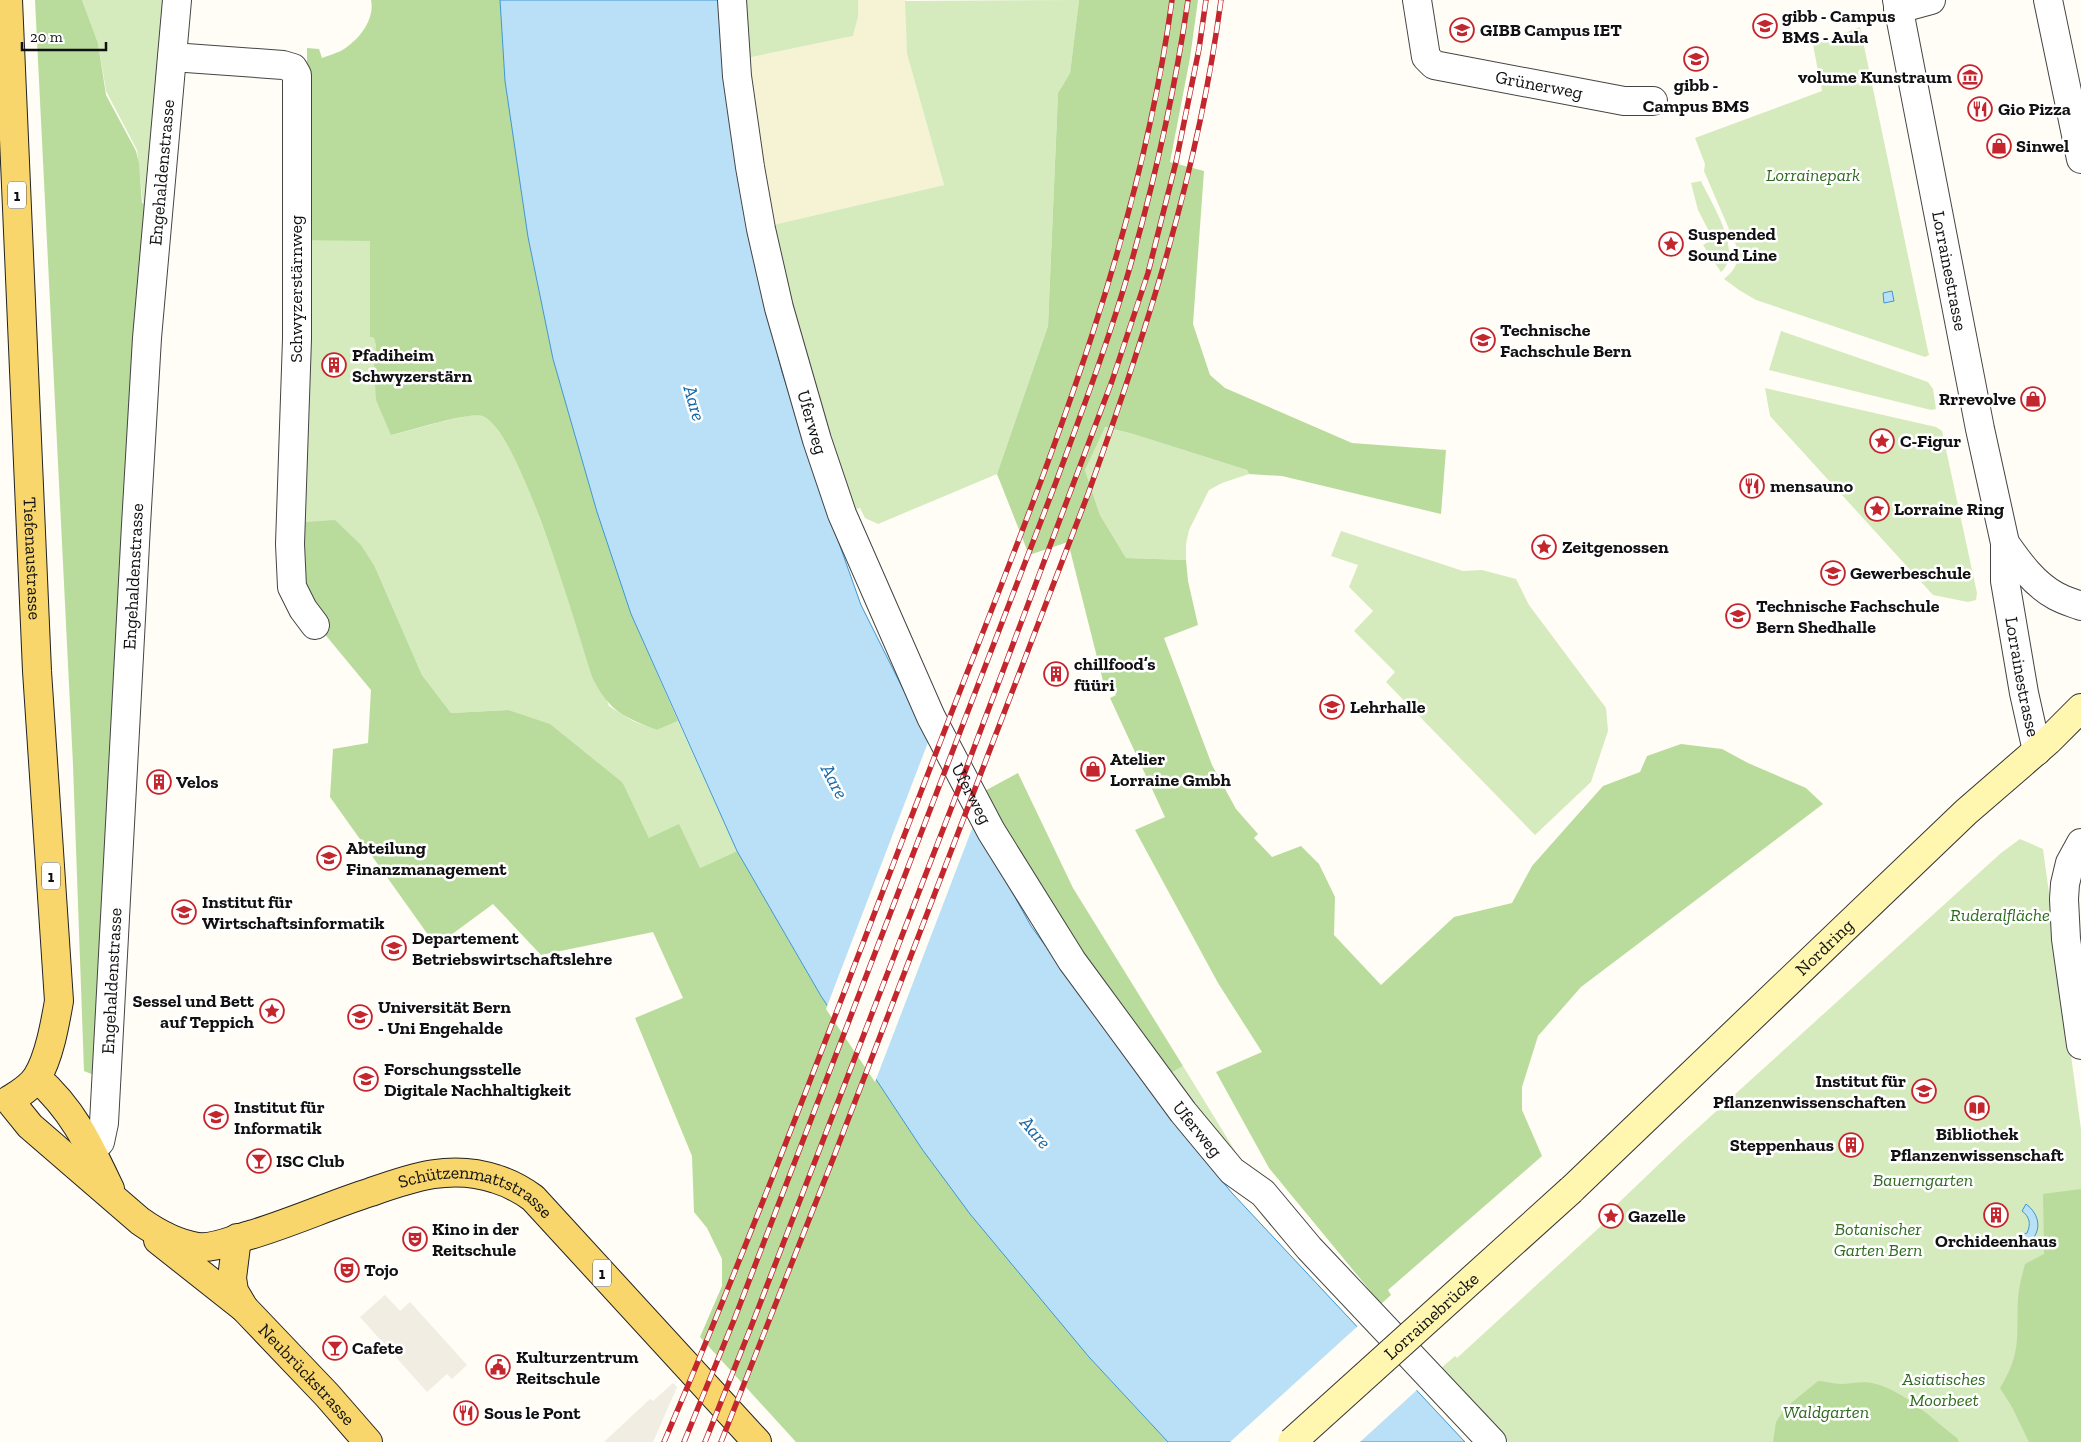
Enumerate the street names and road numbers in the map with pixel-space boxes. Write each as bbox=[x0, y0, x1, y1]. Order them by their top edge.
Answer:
street label: Grünerweg bbox=[1494, 66, 1585, 104]
street label: Engehaldenstrasse bbox=[144, 98, 179, 246]
road number: 1 bbox=[8, 182, 26, 208]
street label: Lorrainestrasse bbox=[1927, 209, 1972, 333]
street label: Schwyzerstärnweg bbox=[285, 215, 307, 363]
street label: Uferweg bbox=[792, 387, 832, 457]
street label: Tiefenaustrasse bbox=[18, 497, 46, 620]
street label: Engehaldenstrasse bbox=[118, 503, 148, 650]
street label: Lorrainestrasse bbox=[2000, 615, 2044, 739]
street label: Uferweg bbox=[946, 759, 997, 828]
road number: 1 bbox=[42, 862, 60, 889]
street label: Engehaldenstrasse bbox=[97, 907, 127, 1055]
street label: Nordring bbox=[1791, 914, 1858, 980]
street label: Uferweg bbox=[1168, 1097, 1227, 1162]
street label: Schützenmattstrasse bbox=[395, 1161, 557, 1223]
road number: 1 bbox=[593, 1260, 611, 1286]
street label: Lorrainebrücke bbox=[1380, 1268, 1483, 1364]
street label: Neubrückstrasse bbox=[254, 1319, 360, 1430]

